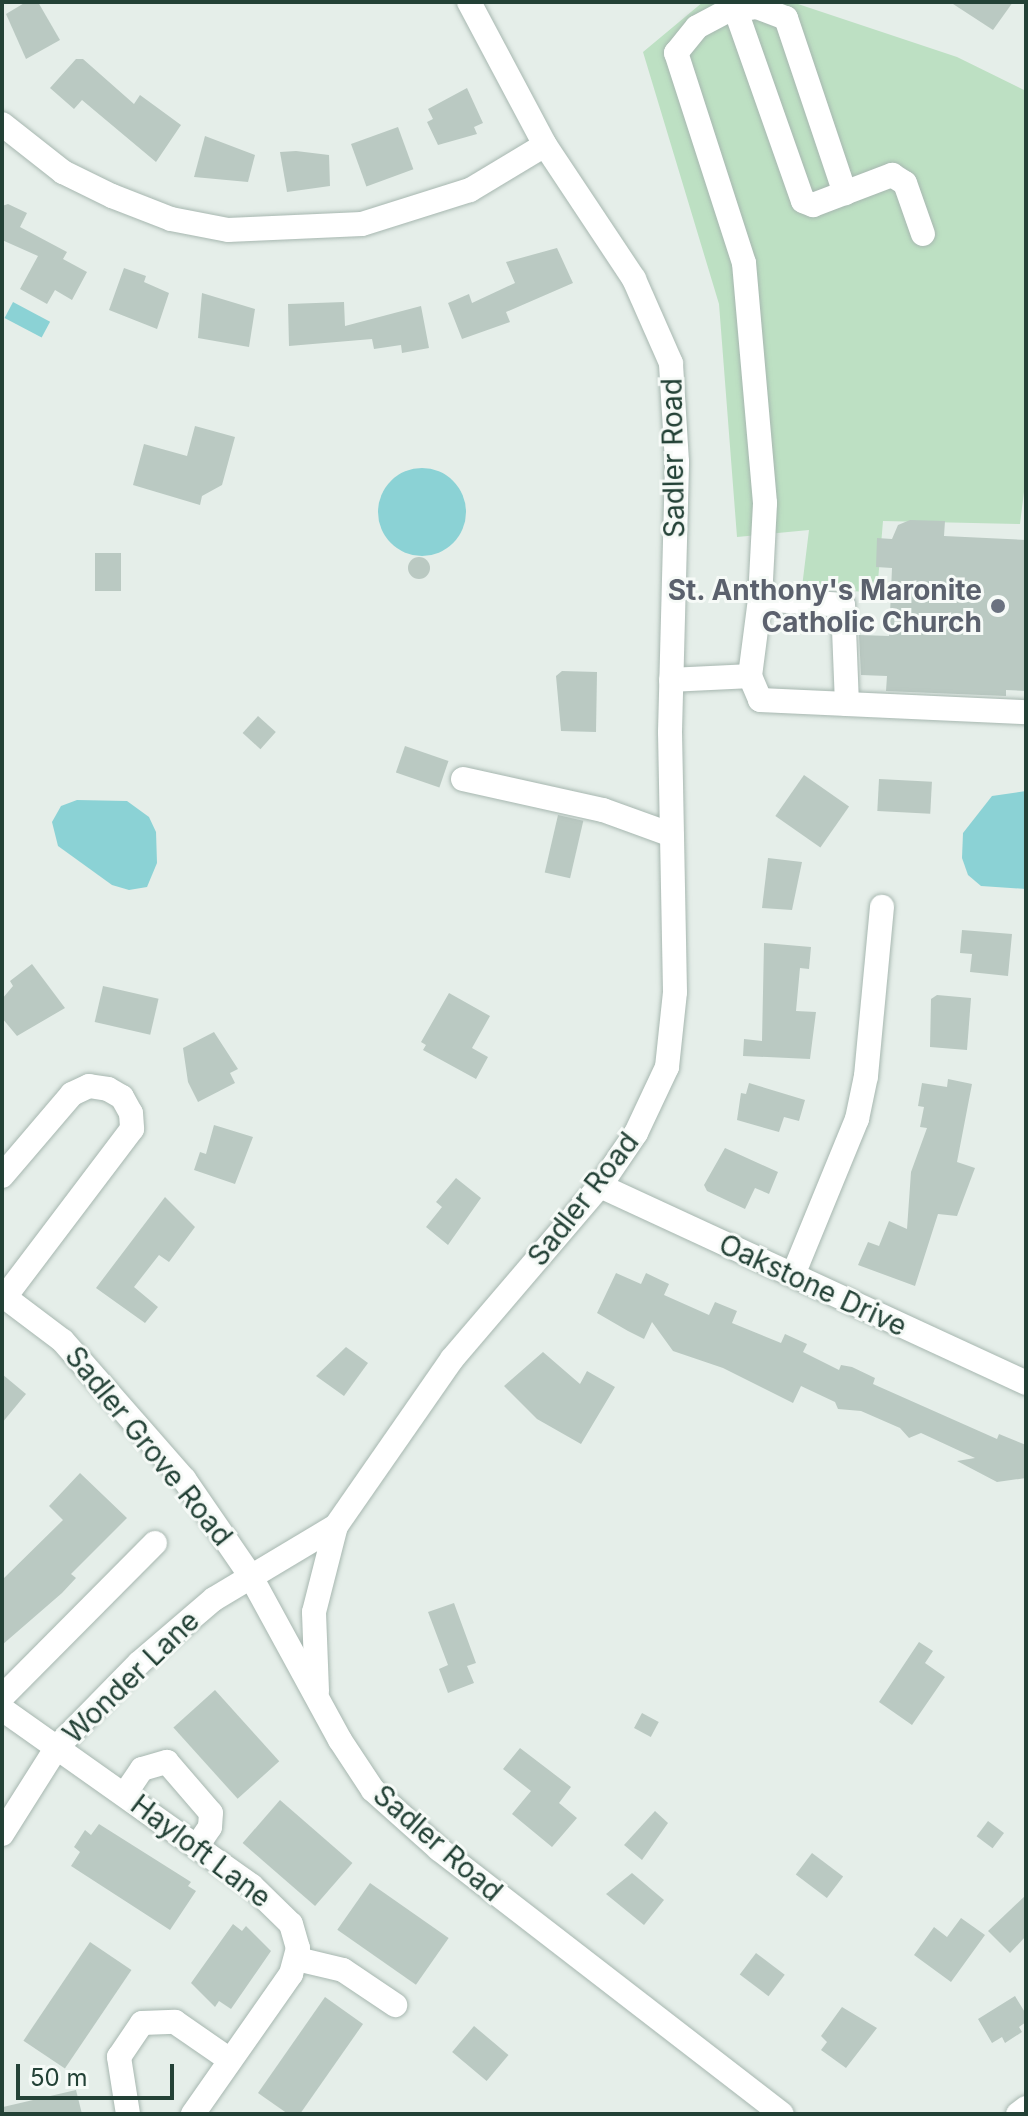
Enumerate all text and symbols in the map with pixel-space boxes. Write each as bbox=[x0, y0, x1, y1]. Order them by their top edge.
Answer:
street label: Sadler Road bbox=[655, 378, 691, 538]
place label: St. Anthony's Maronite Catholic Church bbox=[667, 573, 982, 639]
marker: St. Anthony's Maronite Catholic Church bbox=[989, 597, 1007, 615]
street label: Sadler Road bbox=[521, 1126, 645, 1272]
street label: Oakstone Drive bbox=[714, 1227, 912, 1343]
street label: Sadler Grove Road bbox=[58, 1340, 240, 1552]
street label: Wonder Lane bbox=[56, 1604, 206, 1750]
street label: Sadler Road bbox=[367, 1778, 509, 1908]
street label: Hayloft Lane bbox=[124, 1788, 278, 1914]
scale bar bbox=[20, 2048, 178, 2098]
text: 50 m bbox=[30, 2063, 88, 2092]

